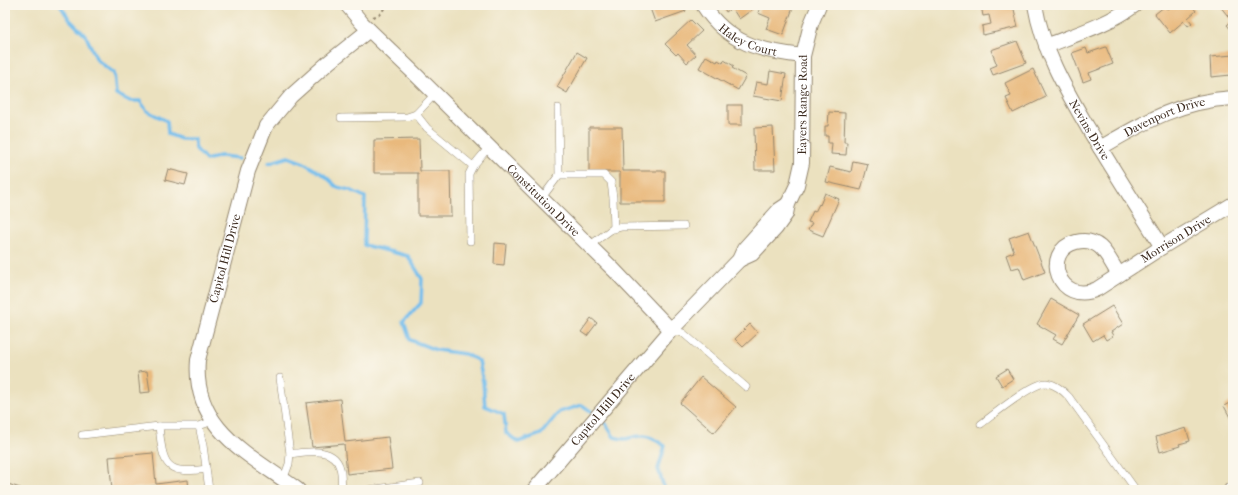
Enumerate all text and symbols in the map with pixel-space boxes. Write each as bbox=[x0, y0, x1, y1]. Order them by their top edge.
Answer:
street label: Haley Court bbox=[716, 21, 779, 59]
street label: Eayers Range Road bbox=[795, 54, 810, 155]
street label: Davenport Drive bbox=[1121, 95, 1206, 140]
street label: Nevins Drive bbox=[1066, 97, 1113, 163]
street label: Constitution Drive bbox=[504, 161, 583, 239]
street label: Capitol Hill Drive bbox=[206, 212, 243, 304]
street label: Morrison Drive bbox=[1138, 212, 1214, 266]
street label: Capitol Hill Drive bbox=[568, 370, 638, 449]

